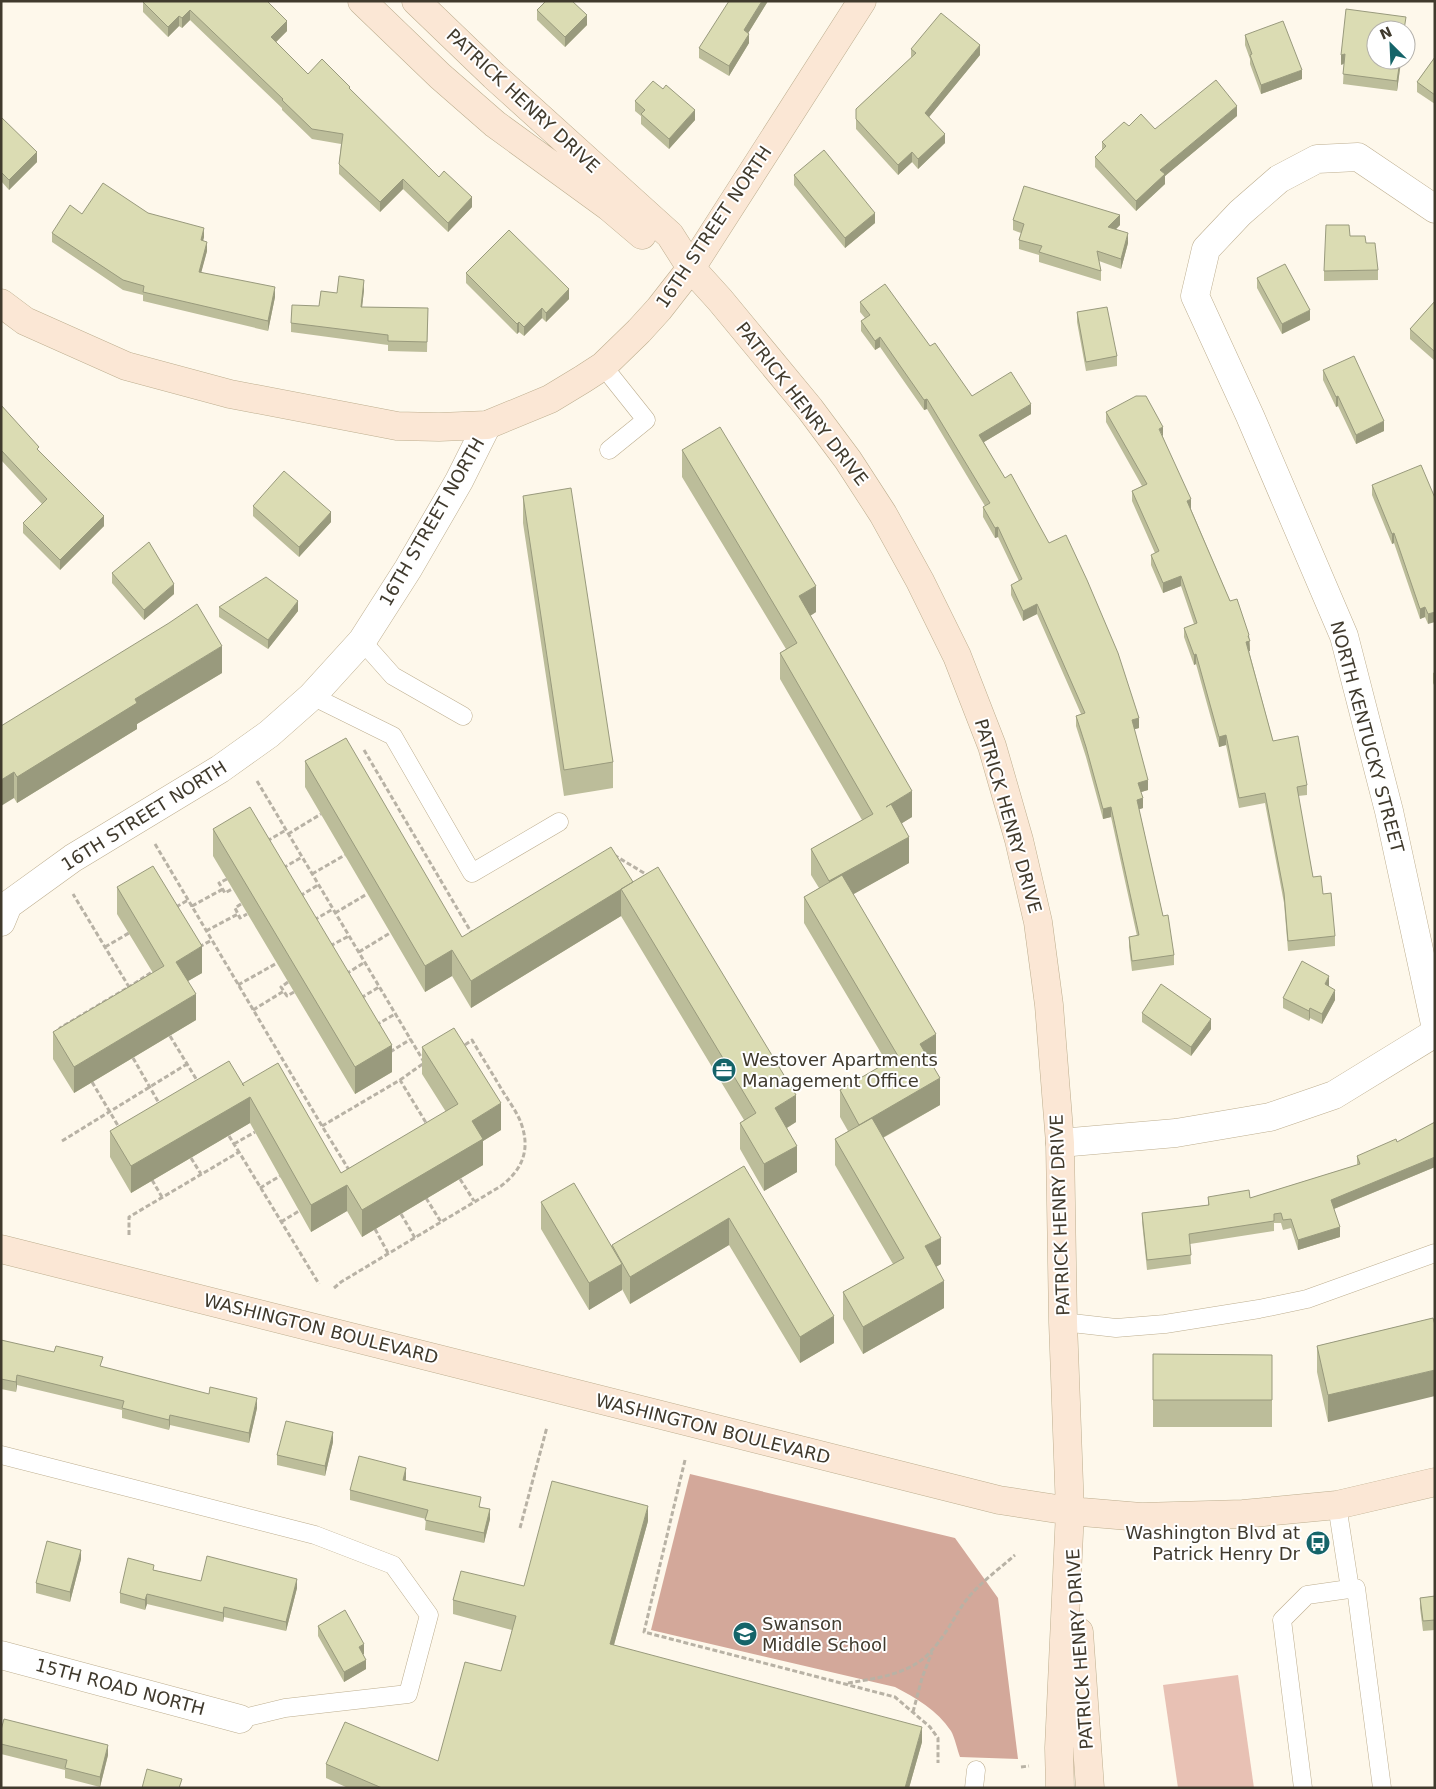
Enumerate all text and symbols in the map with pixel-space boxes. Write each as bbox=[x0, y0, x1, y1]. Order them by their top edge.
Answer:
north arrow bbox=[1366, 20, 1416, 70]
text: N bbox=[1377, 23, 1394, 43]
street label: PATRICK HENRY DRIVE bbox=[443, 24, 604, 177]
street label: 16TH STREET NORTH bbox=[651, 142, 776, 312]
street label: PATRICK HENRY DRIVE bbox=[732, 318, 873, 489]
street label: 16TH STREET NORTH bbox=[375, 434, 488, 610]
street label: NORTH KENTUCKY STREET bbox=[1326, 619, 1409, 856]
street label: PATRICK HENRY DRIVE bbox=[971, 716, 1046, 916]
street label: 16TH STREET NORTH bbox=[57, 756, 230, 875]
place label: Westover Apartments Management Office bbox=[742, 1049, 938, 1091]
office icon: Westover Apartments Management Office bbox=[711, 1057, 737, 1083]
street label: PATRICK HENRY DRIVE bbox=[1045, 1114, 1074, 1316]
street label: WASHINGTON BOULEVARD bbox=[202, 1289, 441, 1368]
street label: WASHINGTON BOULEVARD bbox=[594, 1389, 833, 1468]
place label: Washington Blvd at Patrick Henry Dr bbox=[1125, 1522, 1301, 1564]
bus stop icon: Washington Blvd at Patrick Henry Dr bbox=[1305, 1530, 1331, 1556]
street label: PATRICK HENRY DRIVE bbox=[1062, 1548, 1097, 1750]
place label: Swanson Middle School bbox=[762, 1613, 887, 1655]
school or university icon: Swanson Middle School bbox=[732, 1621, 758, 1647]
street label: 15TH ROAD NORTH bbox=[33, 1654, 207, 1719]

